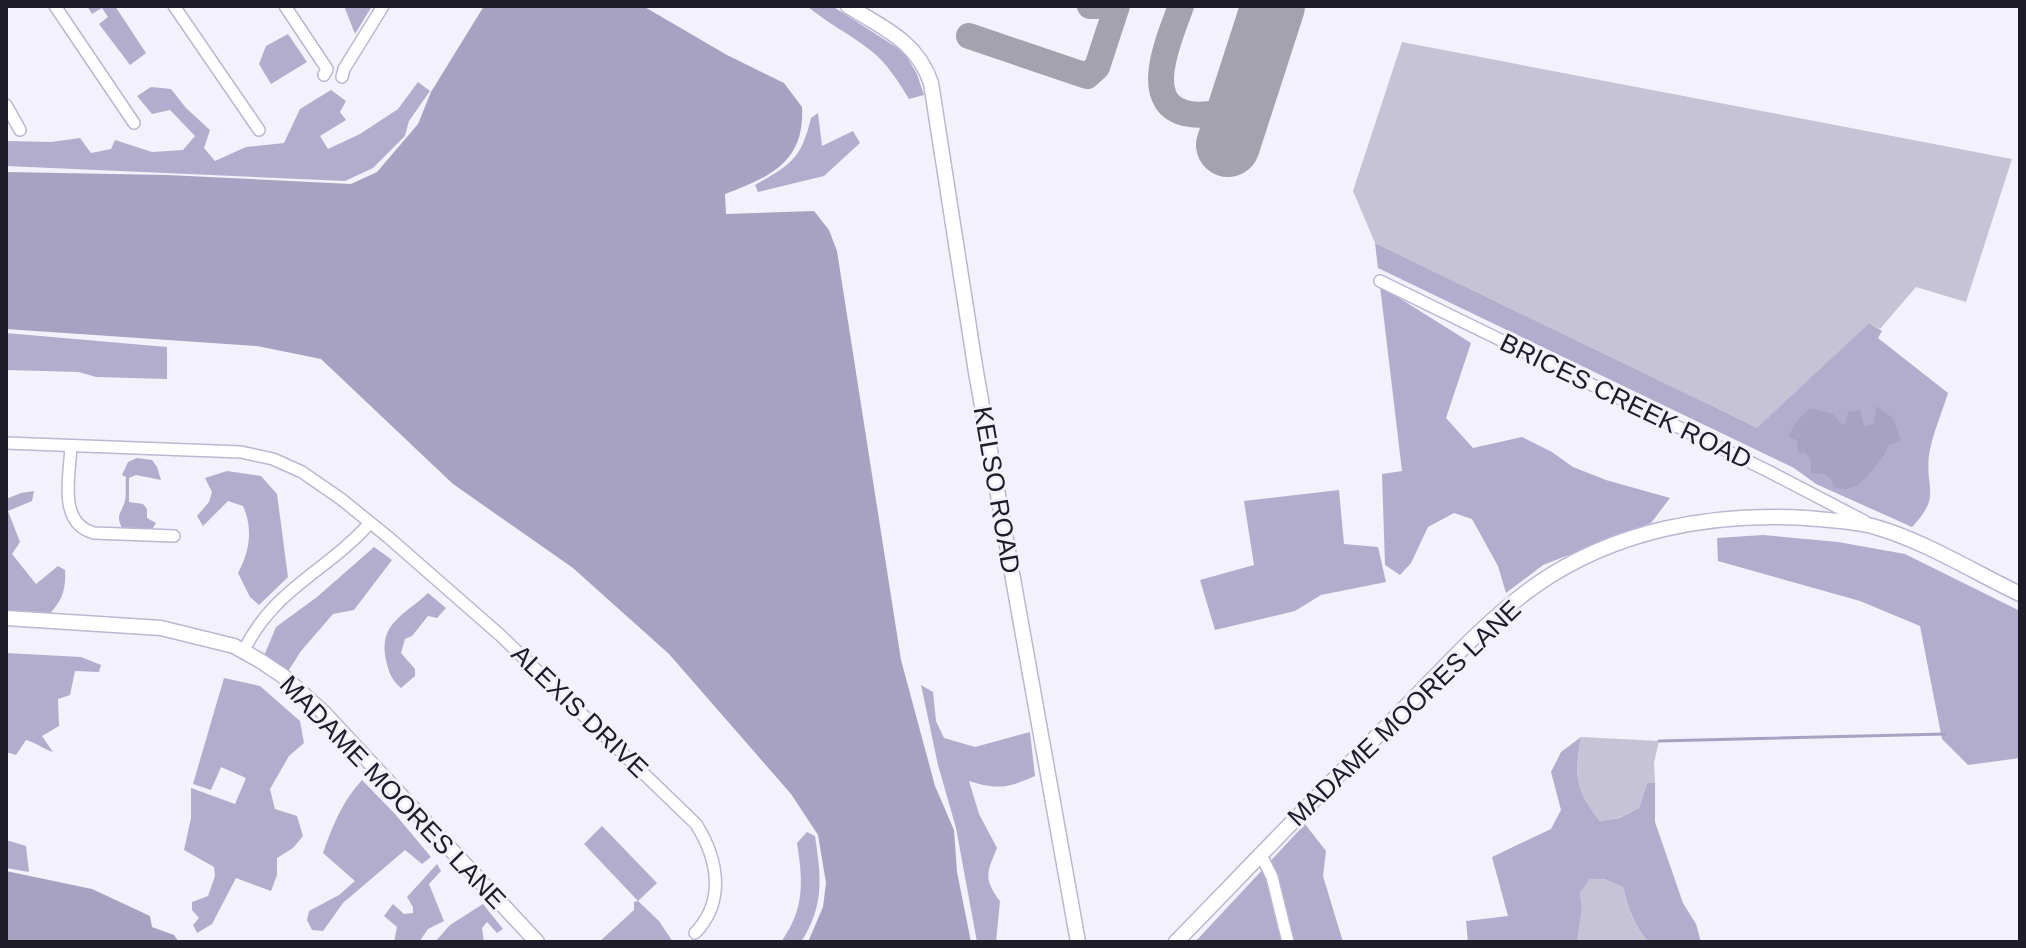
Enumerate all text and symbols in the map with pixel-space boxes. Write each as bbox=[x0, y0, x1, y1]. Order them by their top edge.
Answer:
street label: BRICES CREEK ROAD bbox=[1495, 327, 1757, 475]
street label: KELSO ROAD bbox=[968, 404, 1026, 576]
street label: MADAME MOORES LANE bbox=[1281, 594, 1527, 832]
street label: ALEXIS DRIVE bbox=[506, 638, 654, 784]
street label: MADAME MOORES LANE bbox=[274, 669, 512, 915]

